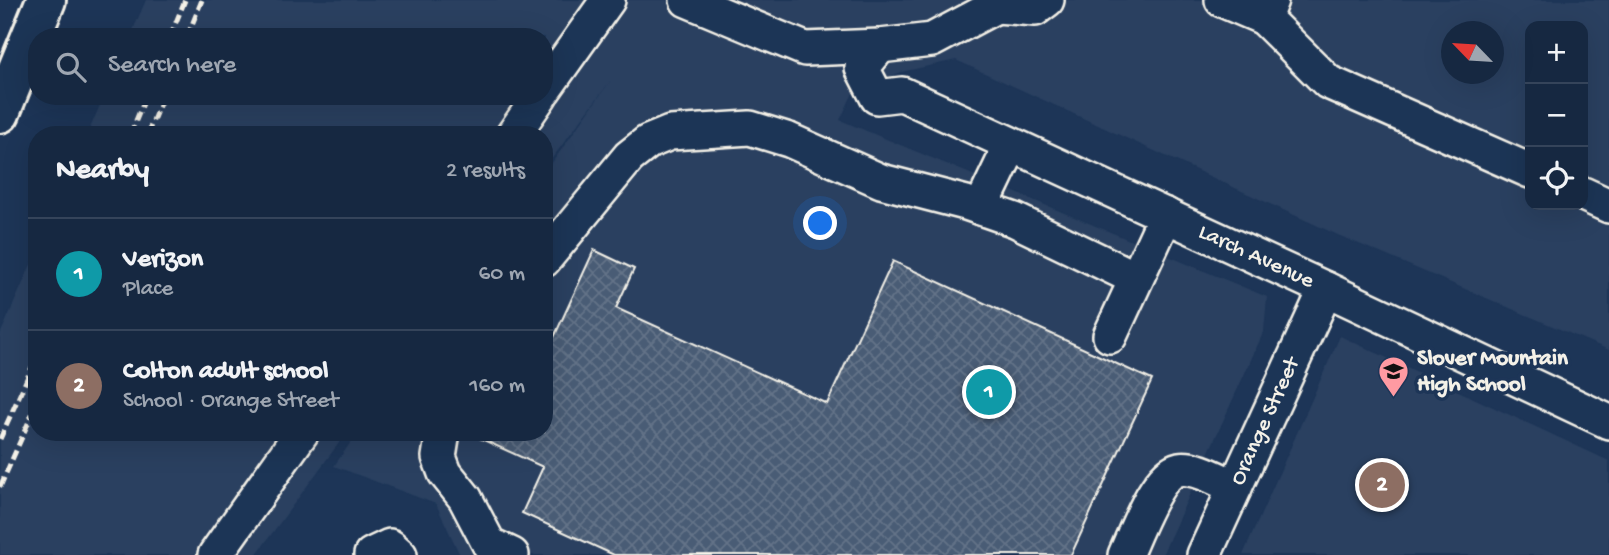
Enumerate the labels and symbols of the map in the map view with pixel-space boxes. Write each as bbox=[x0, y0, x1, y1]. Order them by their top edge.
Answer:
north arrow bbox=[1441, 21, 1504, 84]
your location bbox=[803, 206, 837, 240]
street label: Larch Avenue bbox=[1194, 219, 1319, 296]
place label: Slover Mountain High School bbox=[1417, 346, 1569, 399]
street label: Orange Street bbox=[1224, 352, 1307, 490]
school or university icon: Slover Mountain High School bbox=[1377, 355, 1411, 399]
pin: 1 bbox=[966, 366, 1012, 418]
pin: 2 bbox=[1359, 459, 1405, 511]

